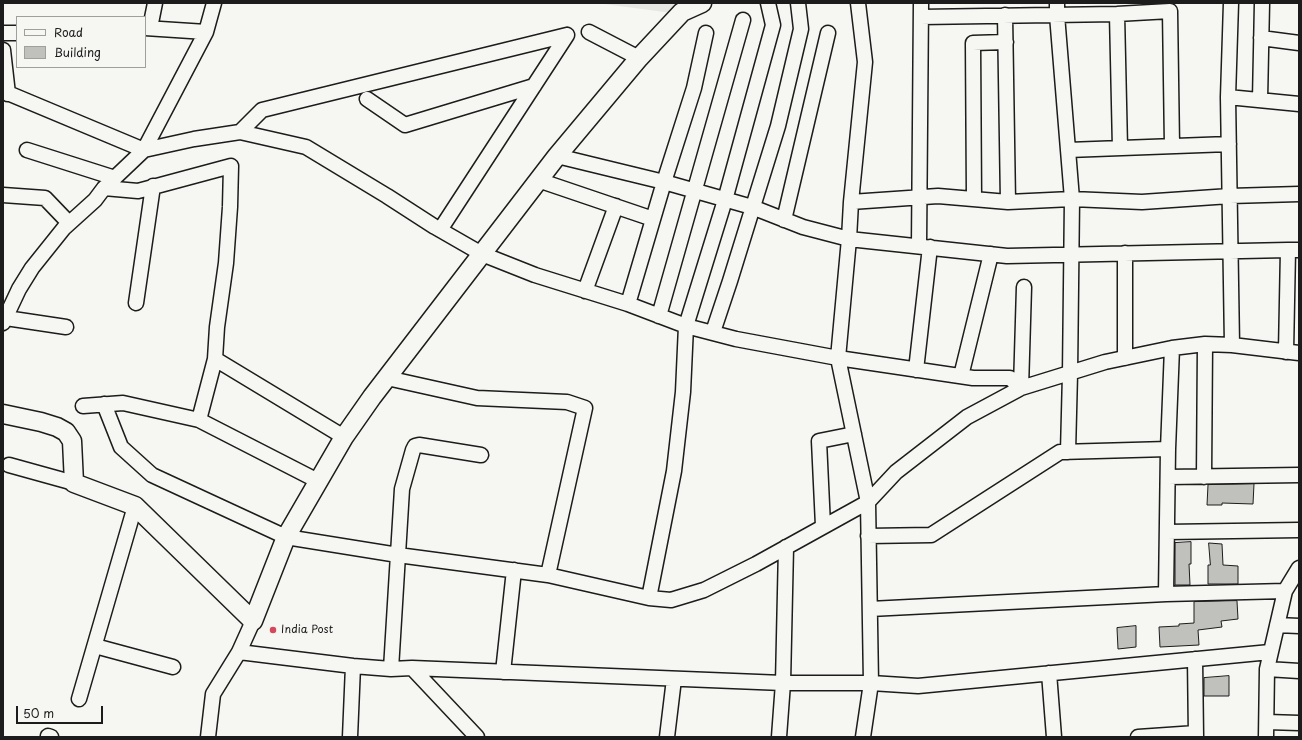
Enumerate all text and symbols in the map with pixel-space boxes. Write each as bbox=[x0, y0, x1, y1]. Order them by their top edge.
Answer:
legend bbox=[16, 16, 146, 68]
text: Road bbox=[54, 23, 83, 41]
text: Building bbox=[54, 43, 101, 61]
place label: India Post bbox=[281, 623, 333, 637]
marker: India Post bbox=[268, 625, 278, 635]
scale bar bbox=[18, 698, 105, 724]
text: 50 m bbox=[23, 704, 54, 722]

